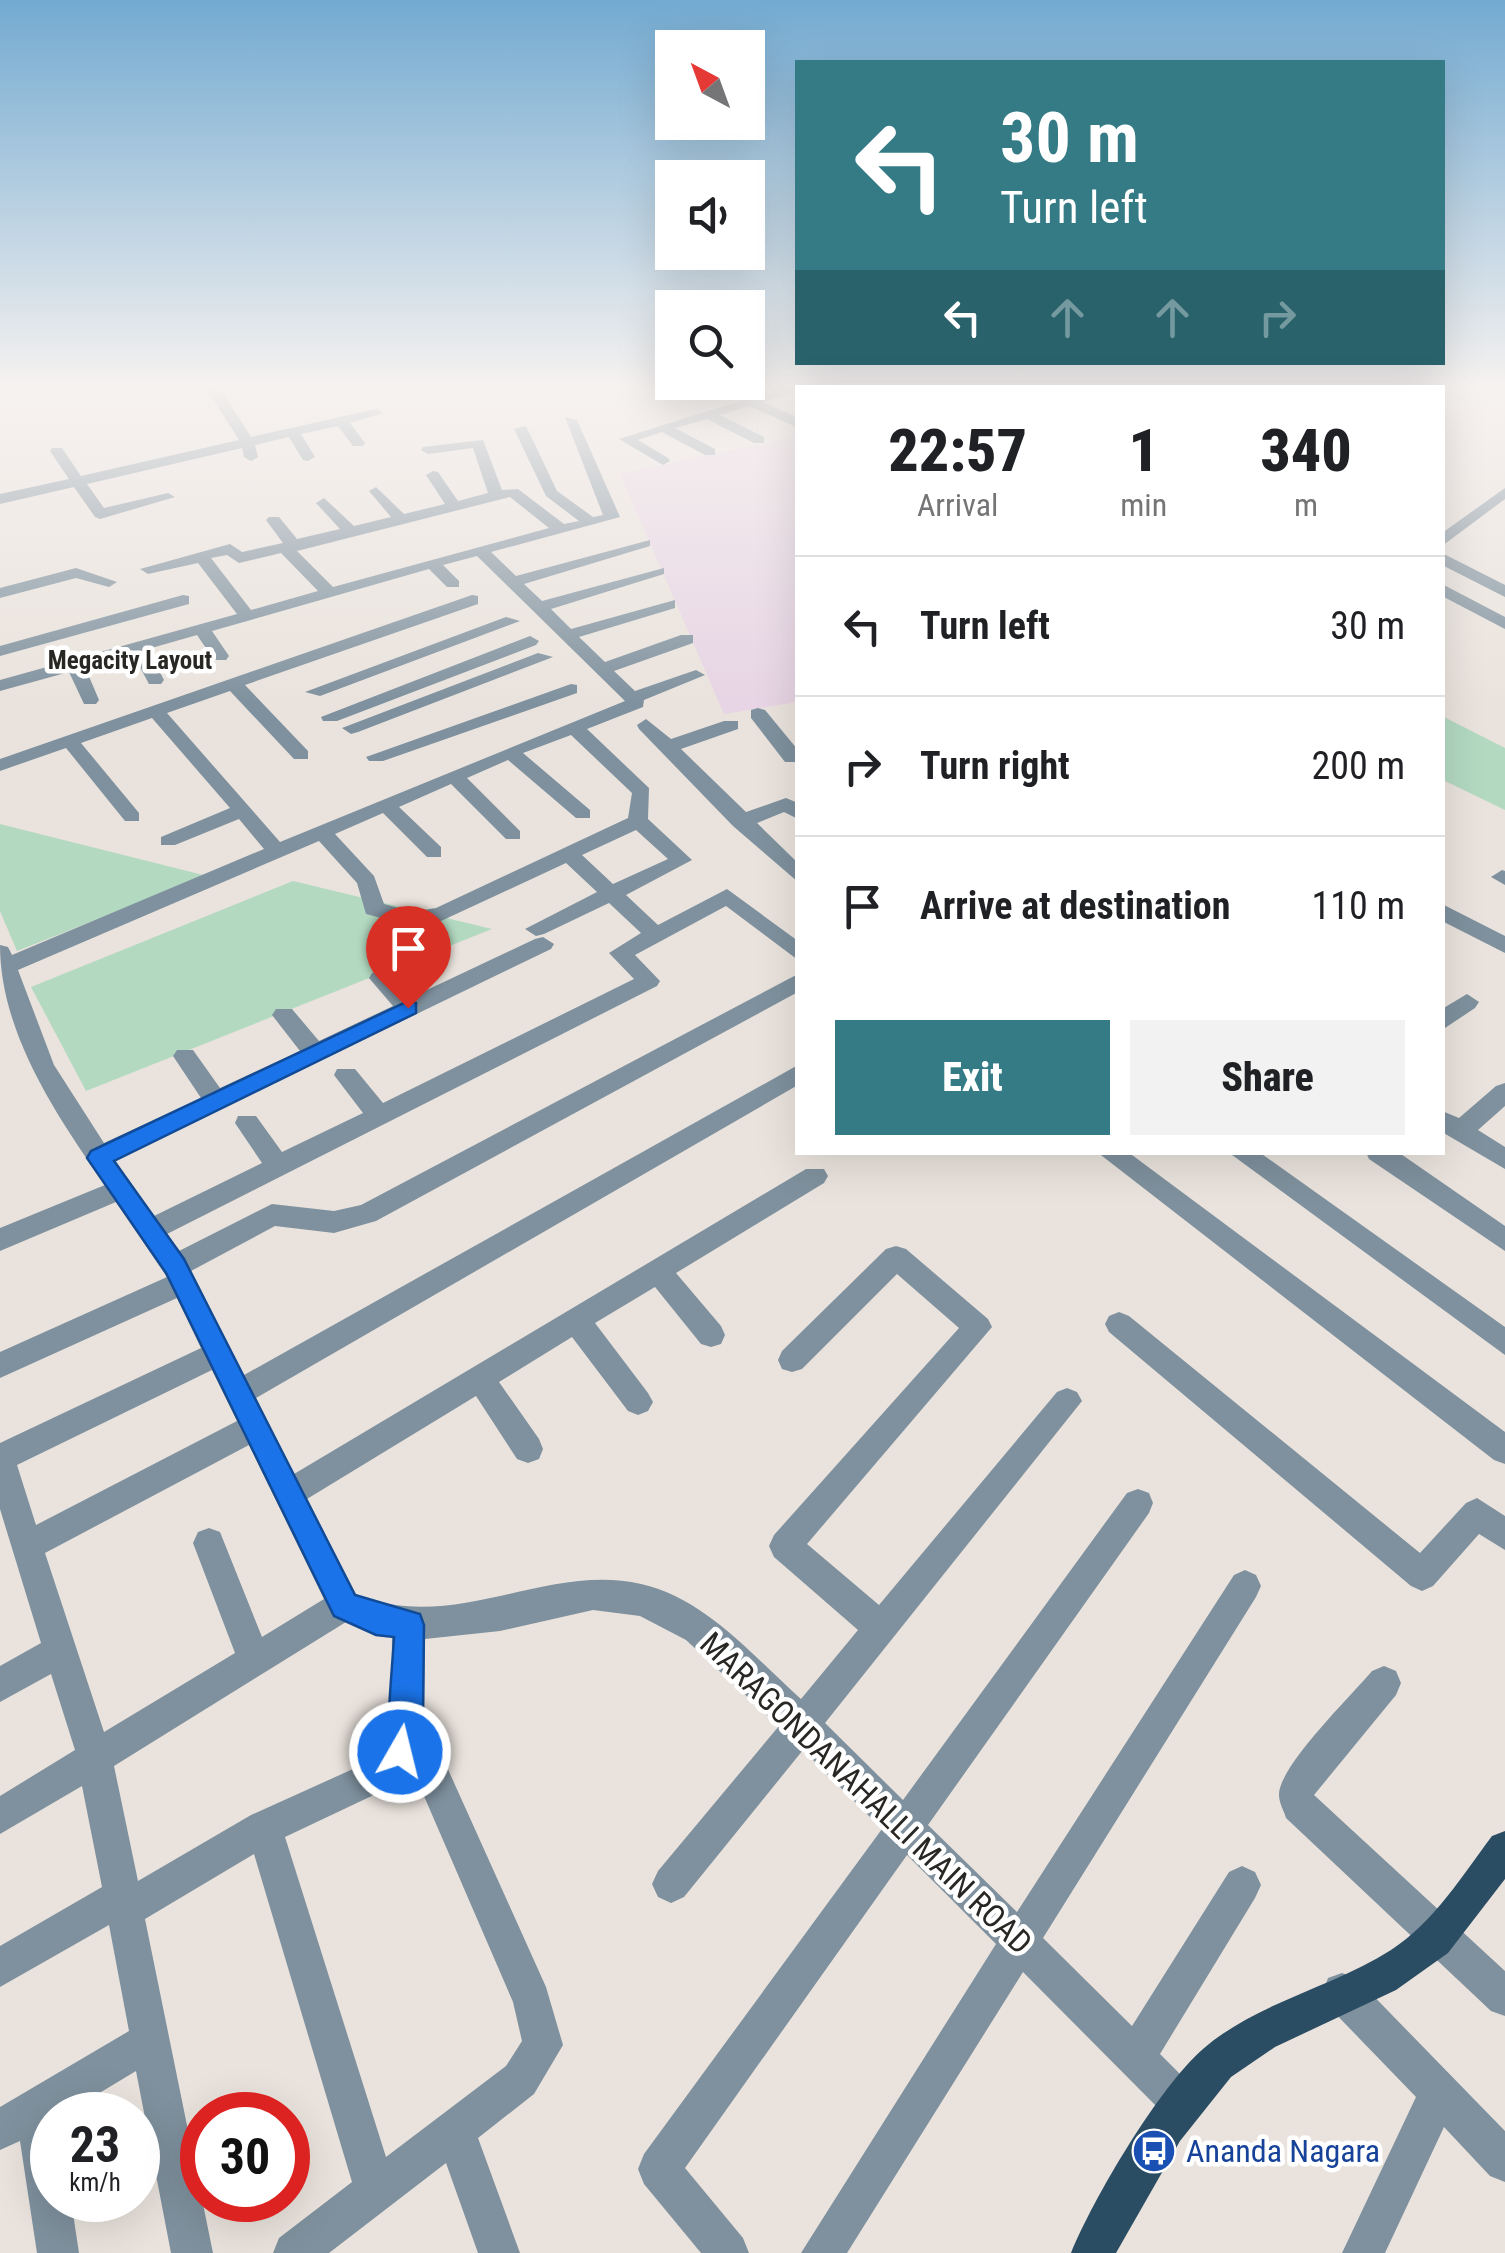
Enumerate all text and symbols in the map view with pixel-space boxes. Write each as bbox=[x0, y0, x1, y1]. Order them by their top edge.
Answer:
north arrow bbox=[655, 30, 765, 140]
map controls bbox=[655, 30, 765, 400]
text: 30 m bbox=[1000, 97, 1139, 179]
icon: left bbox=[835, 100, 965, 230]
button: sound bbox=[655, 160, 765, 270]
text: Turn left bbox=[1000, 181, 1148, 234]
button: search bbox=[655, 290, 765, 400]
icon: left bbox=[935, 290, 990, 345]
icon: ahead bbox=[1040, 290, 1095, 345]
icon: ahead bbox=[1145, 290, 1200, 345]
icon: right bbox=[1250, 290, 1305, 345]
text: 22:57 bbox=[888, 415, 1027, 486]
text: 1 bbox=[1128, 415, 1159, 486]
text: 340 bbox=[1260, 415, 1352, 486]
text: Arrival bbox=[917, 486, 998, 524]
text: min bbox=[1120, 486, 1167, 524]
text: m bbox=[1294, 486, 1318, 524]
icon: left bbox=[835, 599, 890, 654]
text: Turn left bbox=[920, 604, 1050, 648]
text: 30 m bbox=[1330, 604, 1405, 648]
district label: Megacity Layout bbox=[48, 646, 213, 675]
icon: right bbox=[835, 739, 890, 794]
text: Turn right bbox=[920, 744, 1070, 788]
text: 200 m bbox=[1311, 744, 1405, 788]
icon: arrive bbox=[835, 879, 890, 934]
text: Arrive at destination bbox=[920, 884, 1230, 928]
text: 110 m bbox=[1311, 884, 1405, 928]
pin bbox=[366, 906, 451, 1009]
icon: arrive bbox=[381, 921, 436, 976]
button: Exit bbox=[835, 1020, 1110, 1135]
button: Share bbox=[1130, 1020, 1405, 1135]
street label: MARAGONDANAHALLI MAIN ROAD bbox=[692, 1624, 1040, 1962]
position arrow bbox=[348, 1700, 452, 1804]
speed limit sign: 30 bbox=[180, 2092, 310, 2222]
text: 23 bbox=[70, 2116, 120, 2174]
bus stop icon: Ananda Nagara bbox=[1131, 2128, 1177, 2174]
place label: Ananda Nagara bbox=[1186, 2132, 1380, 2170]
text: km/h bbox=[69, 2168, 121, 2197]

